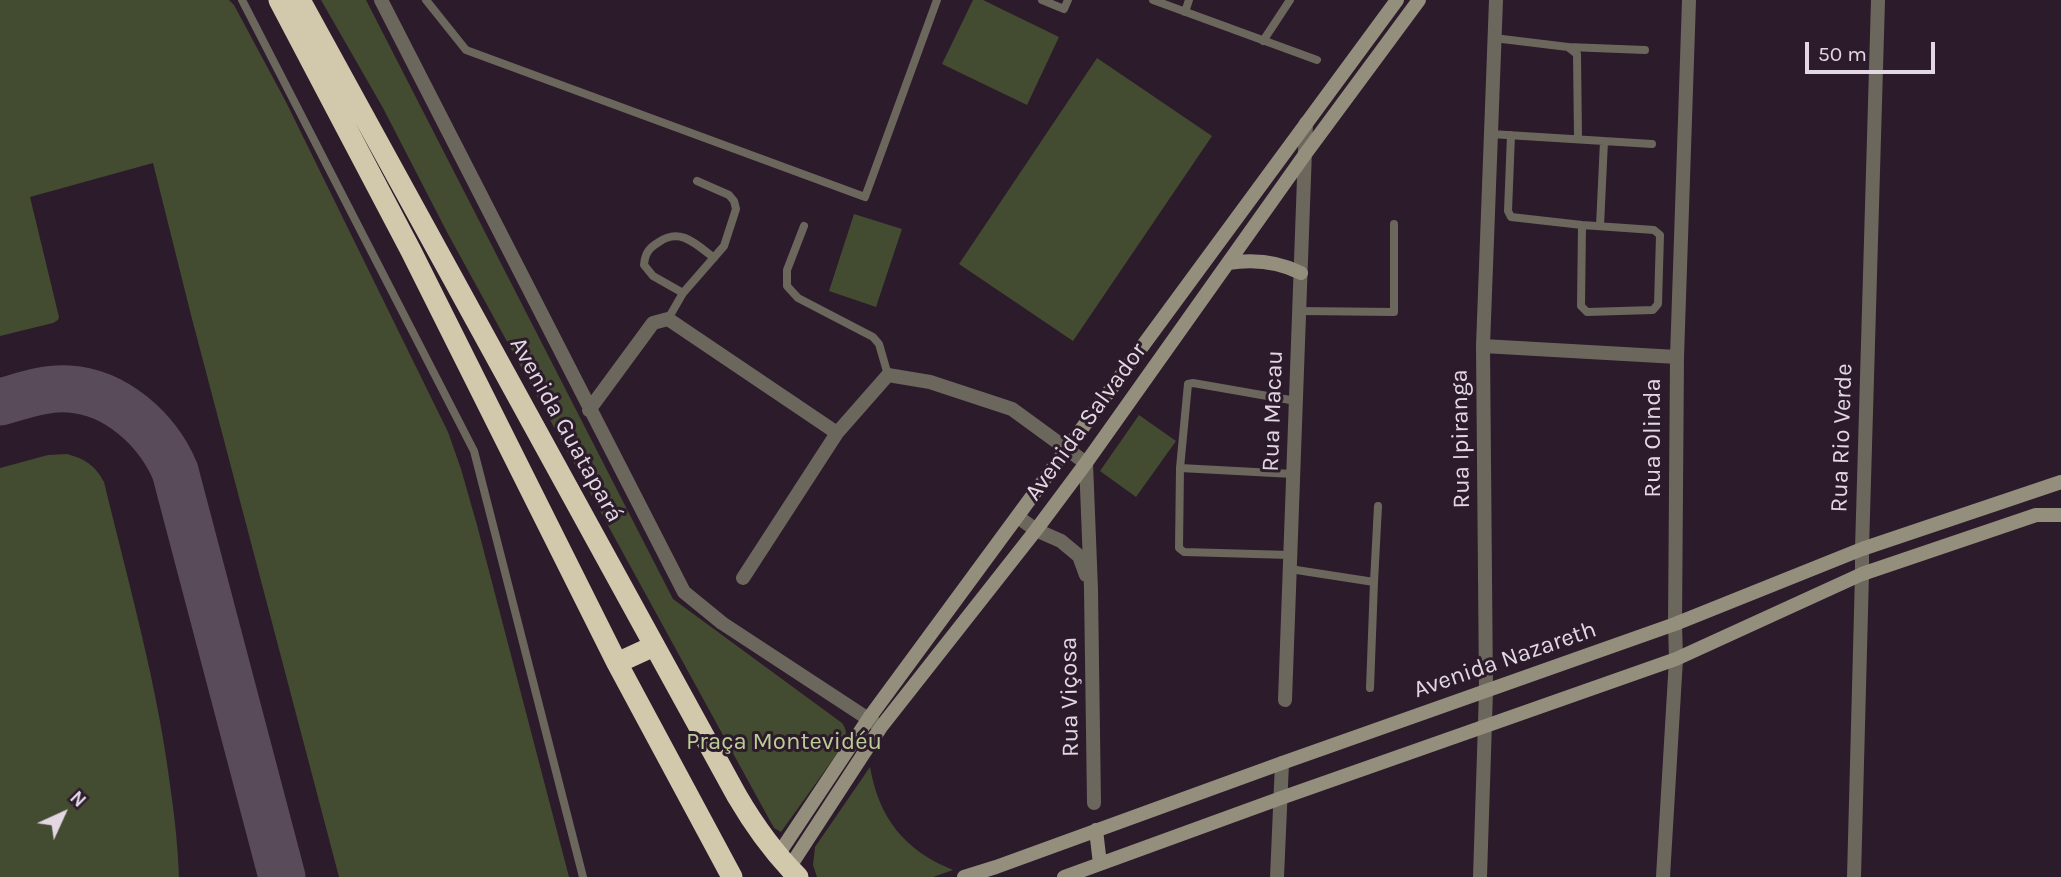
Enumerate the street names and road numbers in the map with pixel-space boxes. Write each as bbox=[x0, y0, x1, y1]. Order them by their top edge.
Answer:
street label: Avenida Guatapará bbox=[503, 333, 629, 527]
street label: Avenida Salvador bbox=[1019, 337, 1153, 507]
street label: Rua Macau bbox=[1256, 350, 1290, 472]
street label: Rua Rio Verde bbox=[1825, 363, 1859, 513]
street label: Rua Ipiranga bbox=[1445, 369, 1477, 509]
street label: Rua Olinda bbox=[1639, 378, 1667, 498]
street label: Avenida Nazareth bbox=[1410, 615, 1600, 705]
street label: Rua Viçosa bbox=[1055, 637, 1085, 757]

